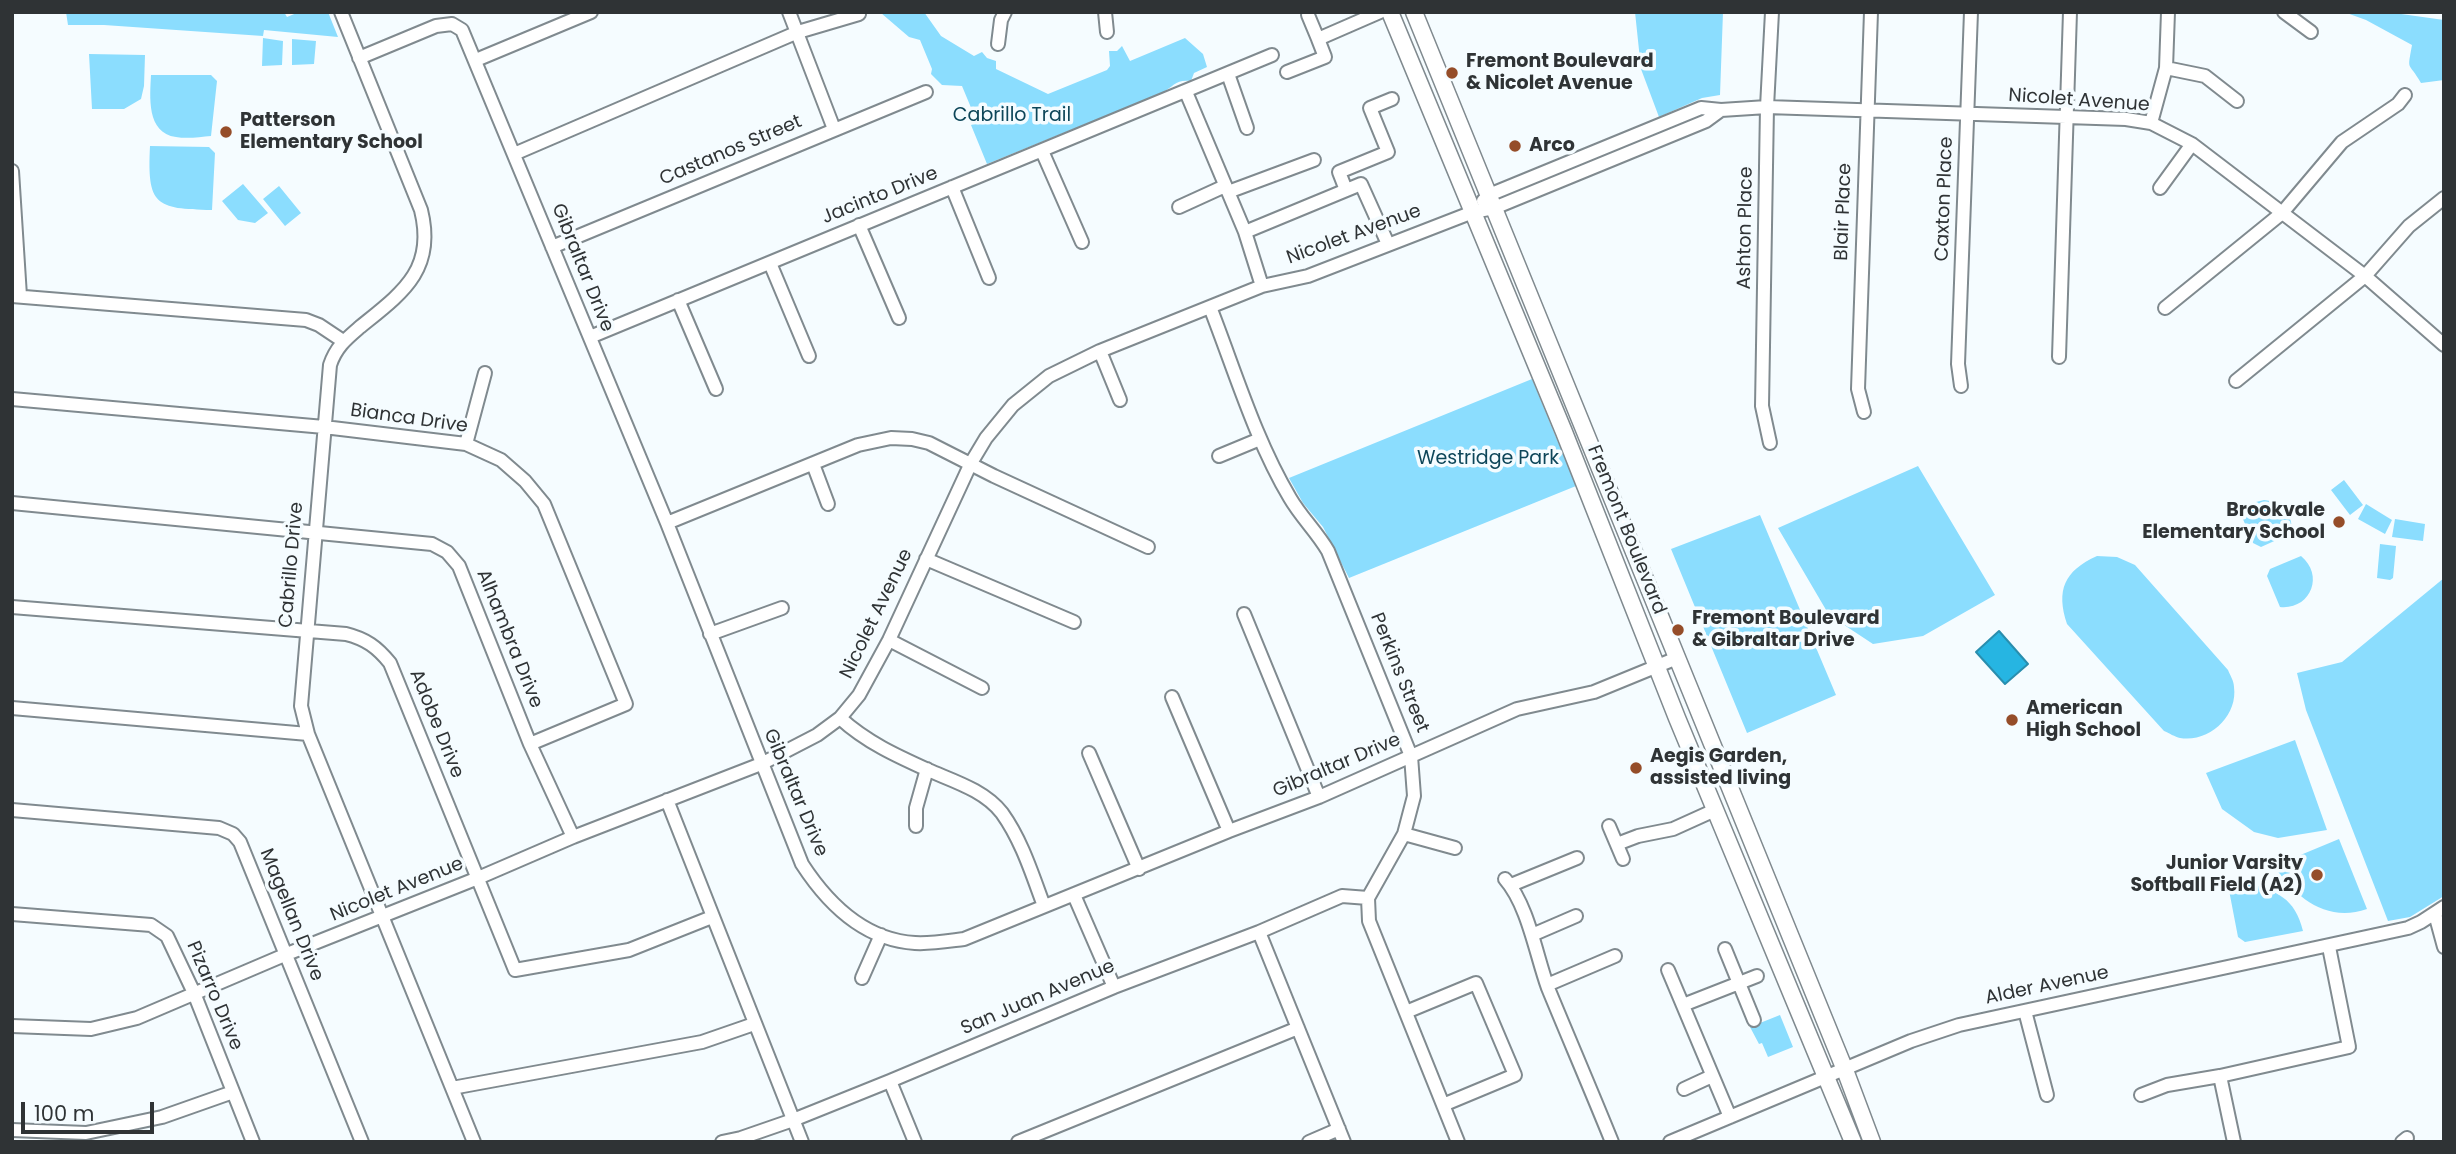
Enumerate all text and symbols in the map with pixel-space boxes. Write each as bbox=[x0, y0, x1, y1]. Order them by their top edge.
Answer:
place label: Fremont Boulevard & Nicolet Avenue bbox=[1466, 51, 1654, 95]
marker: Fremont Boulevard & Nicolet Avenue bbox=[1444, 65, 1460, 81]
street label: Nicolet Avenue bbox=[2008, 85, 2150, 117]
park label: Cabrillo Trail bbox=[953, 105, 1071, 127]
place label: Patterson Elementary School bbox=[240, 110, 423, 154]
street label: Castanos Street bbox=[657, 111, 805, 191]
marker: Patterson Elementary School bbox=[218, 124, 234, 140]
place label: Arco bbox=[1529, 135, 1575, 157]
street label: Caxton Place bbox=[1931, 136, 1959, 262]
marker: Arco bbox=[1507, 138, 1523, 154]
street label: Jacinto Drive bbox=[819, 162, 941, 230]
street label: Blair Place bbox=[1831, 163, 1857, 261]
street label: Ashton Place bbox=[1734, 166, 1758, 290]
street label: Gibraltar Drive bbox=[546, 200, 618, 336]
street label: Nicolet Avenue bbox=[1284, 200, 1424, 270]
street label: Bianca Drive bbox=[349, 399, 469, 439]
street label: Fremont Boulevard bbox=[1582, 442, 1670, 618]
park label: Westridge Park bbox=[1417, 448, 1559, 470]
place label: Brookvale Elementary School bbox=[2142, 500, 2325, 544]
street label: Cabrillo Drive bbox=[275, 501, 309, 629]
marker: Brookvale Elementary School bbox=[2331, 514, 2347, 530]
street label: Nicolet Avenue bbox=[836, 545, 918, 683]
street label: Alhambra Drive bbox=[471, 566, 547, 712]
place label: Fremont Boulevard & Gibraltar Drive bbox=[1692, 608, 1880, 652]
street label: Perkins Street bbox=[1365, 610, 1433, 736]
marker: Fremont Boulevard & Gibraltar Drive bbox=[1670, 622, 1686, 638]
street label: Adobe Drive bbox=[404, 666, 468, 782]
place label: American High School bbox=[2026, 698, 2141, 742]
marker: American High School bbox=[2004, 712, 2020, 728]
street label: Gibraltar Drive bbox=[758, 726, 832, 860]
street label: Gibraltar Drive bbox=[1270, 729, 1404, 803]
place label: Aegis Garden, assisted living bbox=[1650, 746, 1791, 790]
marker: Aegis Garden, assisted living bbox=[1628, 760, 1644, 776]
street label: Magellan Drive bbox=[254, 845, 328, 985]
street label: Nicolet Avenue bbox=[327, 853, 467, 927]
place label: Junior Varsity Softball Field (A2) bbox=[2130, 853, 2303, 897]
marker: Junior Varsity Softball Field (A2) bbox=[2309, 867, 2325, 883]
street label: Pizarro Drive bbox=[181, 938, 247, 1054]
street label: San Juan Avenue bbox=[958, 955, 1118, 1041]
street label: Alder Avenue bbox=[1983, 962, 2111, 1010]
scale bar bbox=[24, 1088, 158, 1132]
text: 100 m bbox=[34, 1099, 94, 1128]

